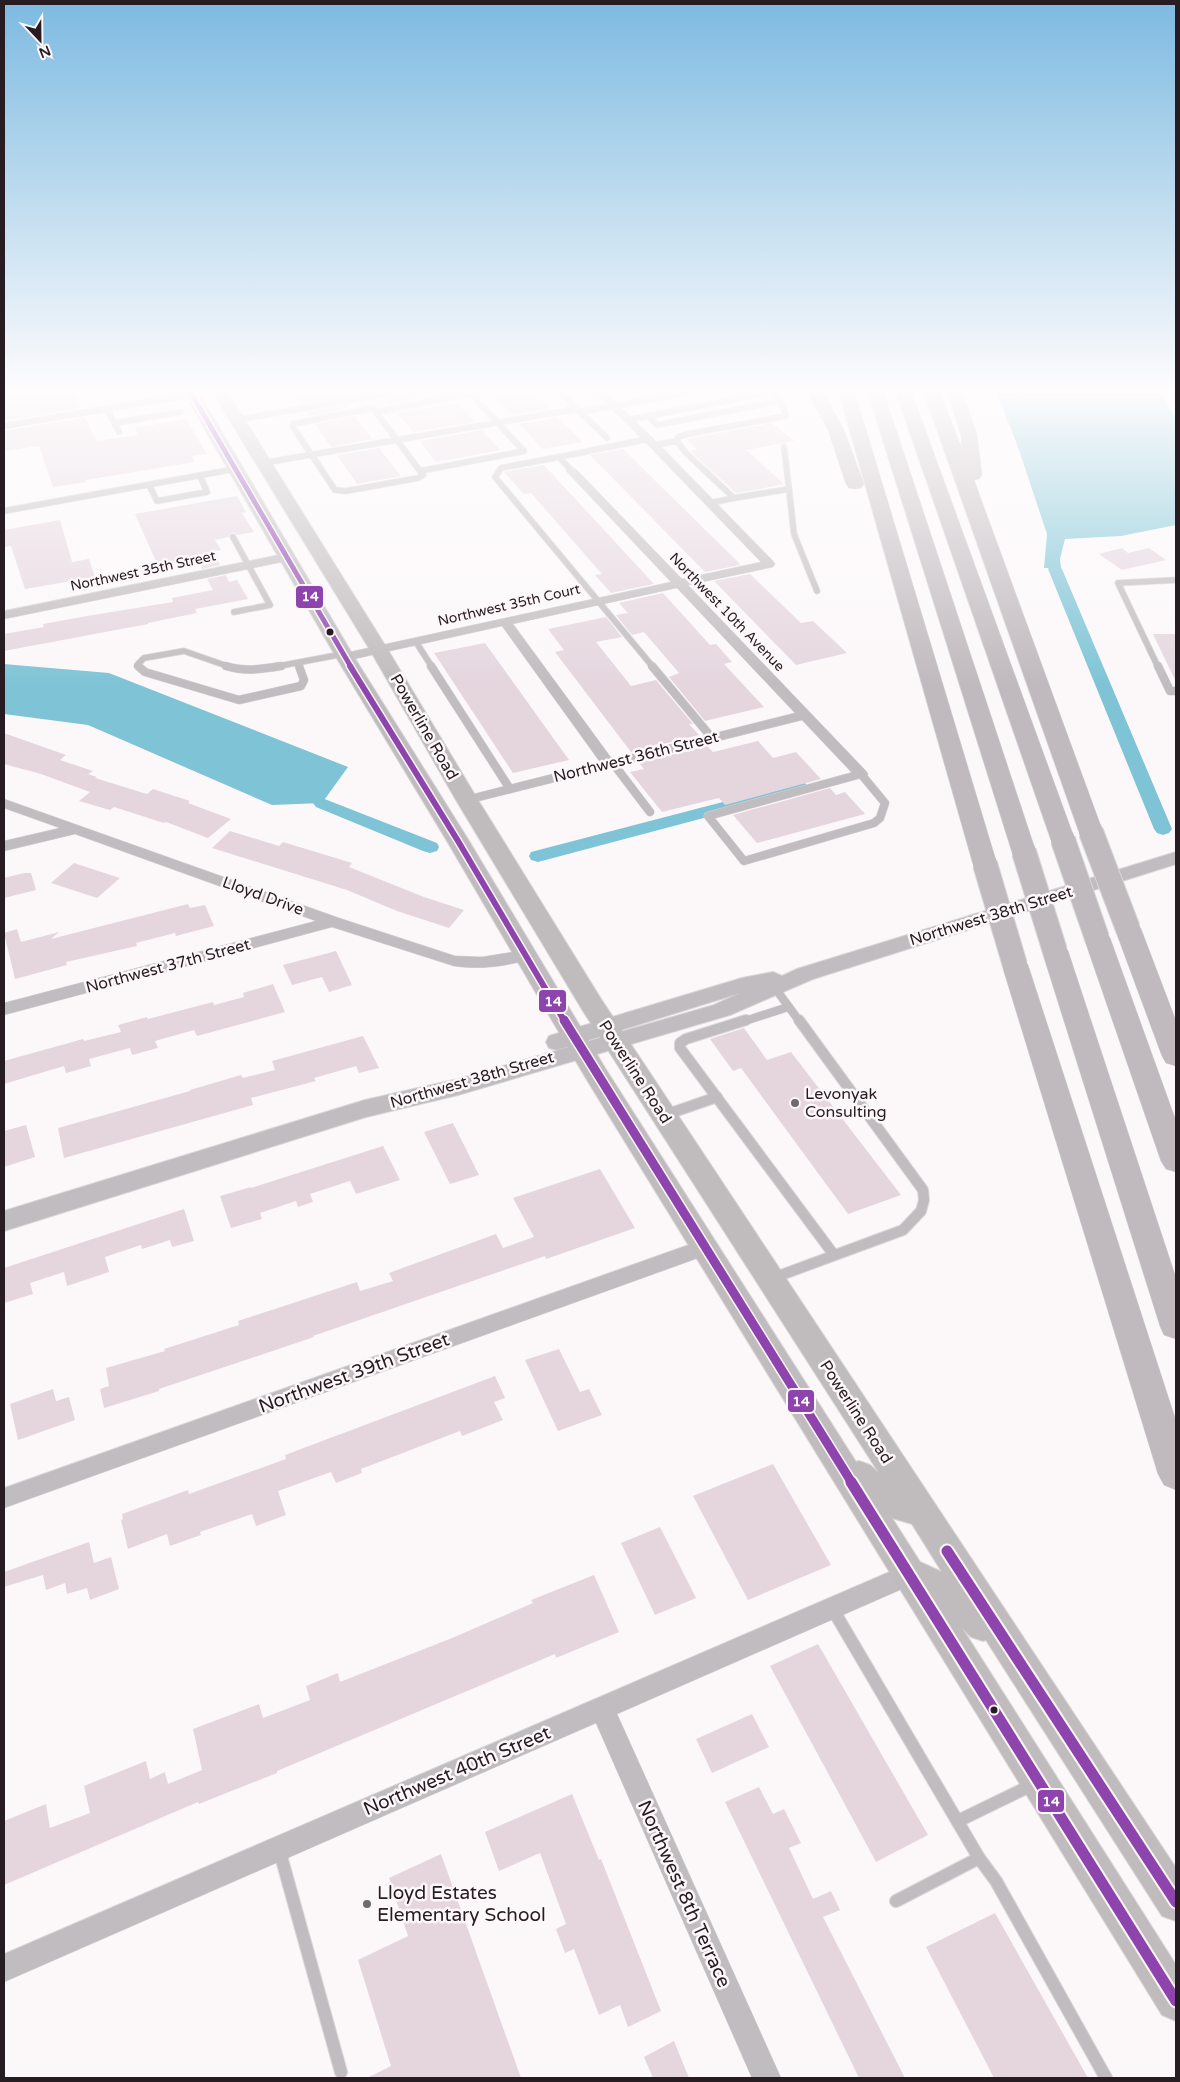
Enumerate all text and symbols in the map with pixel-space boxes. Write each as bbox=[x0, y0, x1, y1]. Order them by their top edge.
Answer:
north arrow bbox=[15, 15, 65, 65]
text: N bbox=[36, 42, 53, 62]
street label: Northwest 35th Street bbox=[69, 547, 218, 595]
street label: Northwest 10th Avenue bbox=[666, 549, 788, 675]
street label: Northwest 35th Court bbox=[436, 580, 582, 630]
line badge: 14 bbox=[295, 585, 324, 609]
text: 14 bbox=[301, 588, 319, 605]
unlabelled marker bbox=[325, 627, 335, 637]
street label: Powerline Road bbox=[386, 670, 462, 784]
street label: Northwest 36th Street bbox=[551, 727, 721, 787]
street label: Lloyd Drive bbox=[220, 872, 306, 920]
street label: Northwest 38th Street bbox=[907, 882, 1075, 950]
street label: Northwest 37th Street bbox=[84, 934, 252, 998]
line badge: 14 bbox=[538, 989, 567, 1013]
text: 14 bbox=[544, 993, 562, 1010]
street label: Powerline Road bbox=[594, 1017, 676, 1127]
street label: Northwest 38th Street bbox=[388, 1047, 556, 1113]
place label: Levonyak Consulting bbox=[805, 1084, 887, 1122]
marker: Levonyak Consulting bbox=[789, 1097, 801, 1109]
street label: Northwest 39th Street bbox=[256, 1328, 452, 1418]
street label: Powerline Road bbox=[815, 1357, 897, 1467]
line badge: 14 bbox=[787, 1389, 815, 1413]
text: 14 bbox=[792, 1393, 810, 1410]
unlabelled marker bbox=[989, 1705, 999, 1715]
street label: Northwest 40th Street bbox=[360, 1722, 554, 1820]
line badge: 14 bbox=[1037, 1789, 1065, 1813]
text: 14 bbox=[1042, 1793, 1060, 1810]
street label: Northwest 8th Terrace bbox=[633, 1797, 735, 1991]
place label: Lloyd Estates Elementary School bbox=[377, 1882, 546, 1926]
marker: Lloyd Estates Elementary School bbox=[361, 1898, 373, 1910]

